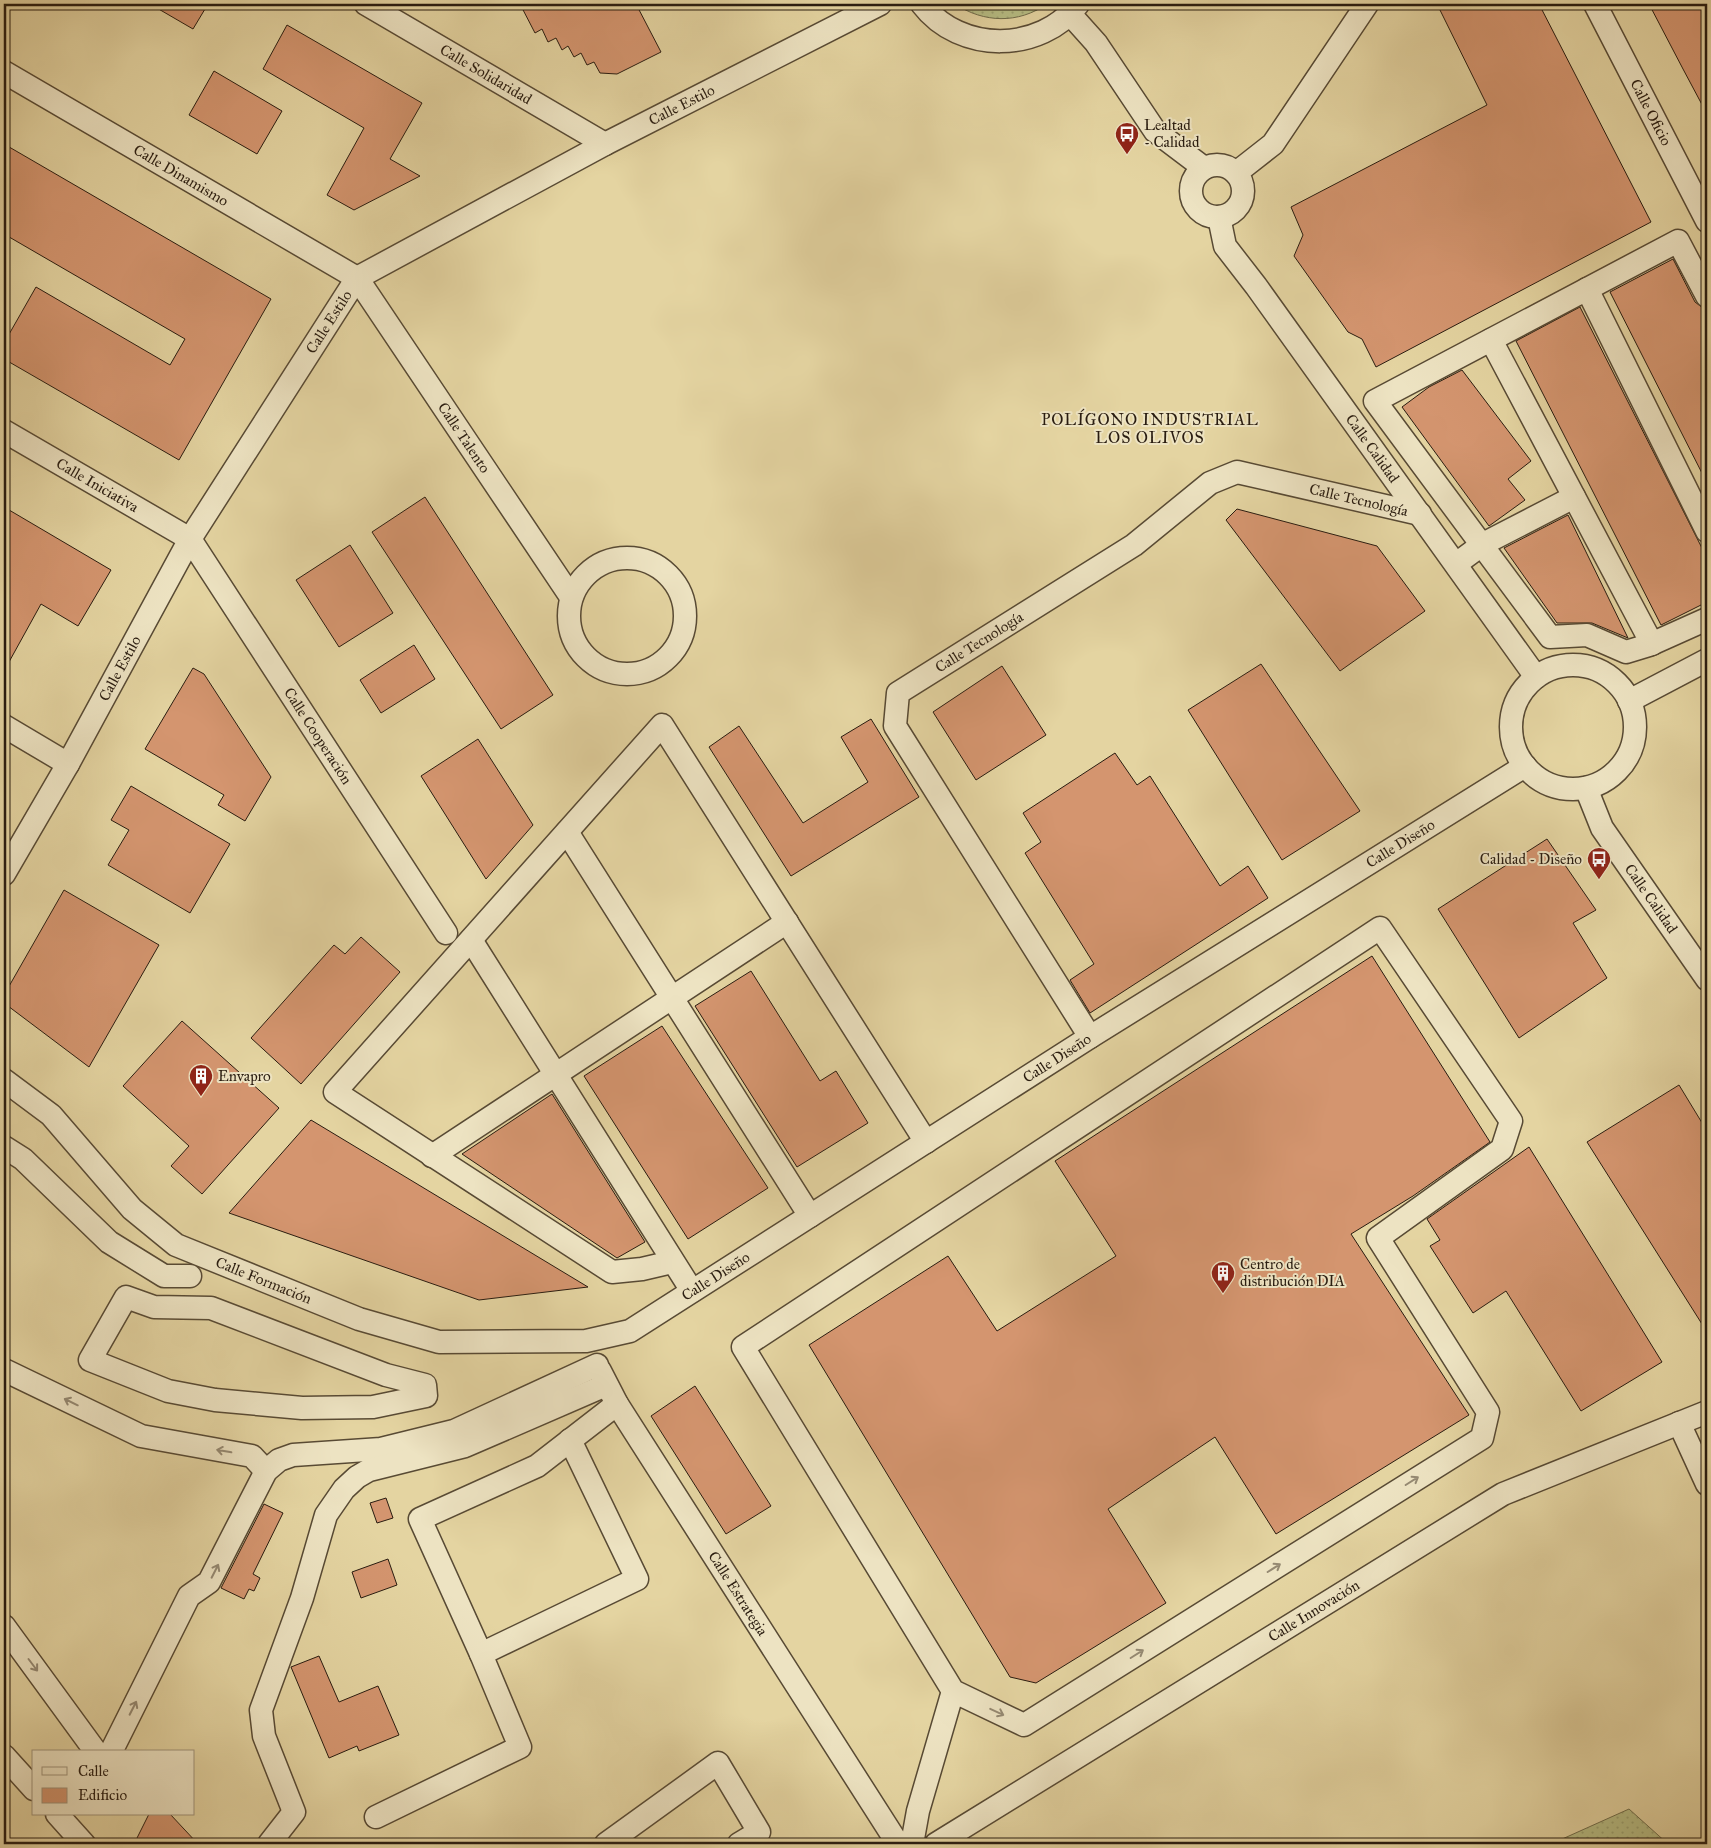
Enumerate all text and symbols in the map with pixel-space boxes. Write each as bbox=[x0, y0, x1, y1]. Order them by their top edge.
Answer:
street label: Calle Solidaridad bbox=[437, 40, 536, 108]
street label: Calle Oficio bbox=[1626, 76, 1676, 149]
street label: Calle Estilo bbox=[646, 81, 718, 129]
place label: Lealtad - Calidad bbox=[1144, 116, 1200, 151]
bus stop icon: Lealtad - Calidad bbox=[1114, 121, 1140, 155]
street label: Calle Dinamismo bbox=[130, 141, 232, 210]
street label: Calle Estilo bbox=[302, 287, 356, 357]
street label: Calle Talento bbox=[434, 399, 494, 477]
district label: POLÍGONO INDUSTRIAL LOS OLIVOS bbox=[1041, 408, 1259, 447]
street label: Calle Calidad bbox=[1342, 411, 1403, 487]
street label: Calle Iniciativa bbox=[53, 454, 142, 517]
street label: Calle Tecnología bbox=[1308, 480, 1411, 520]
street label: Calle Tecnología bbox=[932, 607, 1027, 676]
street label: Calle Estilo bbox=[95, 632, 145, 704]
street label: Calle Cooperación bbox=[280, 684, 356, 788]
street label: Calle Diseño bbox=[1363, 815, 1438, 872]
bus stop icon: Calidad - Diseño bbox=[1586, 846, 1612, 880]
place label: Calidad - Diseño bbox=[1480, 850, 1582, 868]
street label: Calle Calidad bbox=[1621, 860, 1682, 937]
street label: Calle Diseño bbox=[1019, 1029, 1095, 1087]
building icon: Envapro bbox=[188, 1063, 214, 1097]
place label: Envapro bbox=[218, 1067, 271, 1085]
street label: Calle Diseño bbox=[678, 1248, 754, 1305]
street label: Calle Formación bbox=[213, 1253, 314, 1308]
place label: Centro de distribución DIA bbox=[1240, 1255, 1345, 1290]
building icon: Centro de distribución DIA bbox=[1210, 1260, 1236, 1294]
one-way arrow bbox=[64, 1397, 79, 1406]
one-way arrow bbox=[217, 1445, 233, 1455]
one-way arrow bbox=[1405, 1476, 1419, 1486]
street label: Calle Estrategia bbox=[704, 1548, 772, 1640]
one-way arrow bbox=[1267, 1562, 1281, 1572]
one-way arrow bbox=[210, 1564, 220, 1579]
street label: Calle Innovación bbox=[1265, 1576, 1363, 1646]
one-way arrow bbox=[1129, 1649, 1143, 1659]
one-way arrow bbox=[28, 1658, 38, 1672]
one-way arrow bbox=[128, 1701, 138, 1716]
one-way arrow bbox=[989, 1708, 1004, 1718]
legend bbox=[32, 1750, 195, 1816]
text: Calle bbox=[78, 1762, 109, 1780]
text: Edificio bbox=[78, 1786, 127, 1804]

